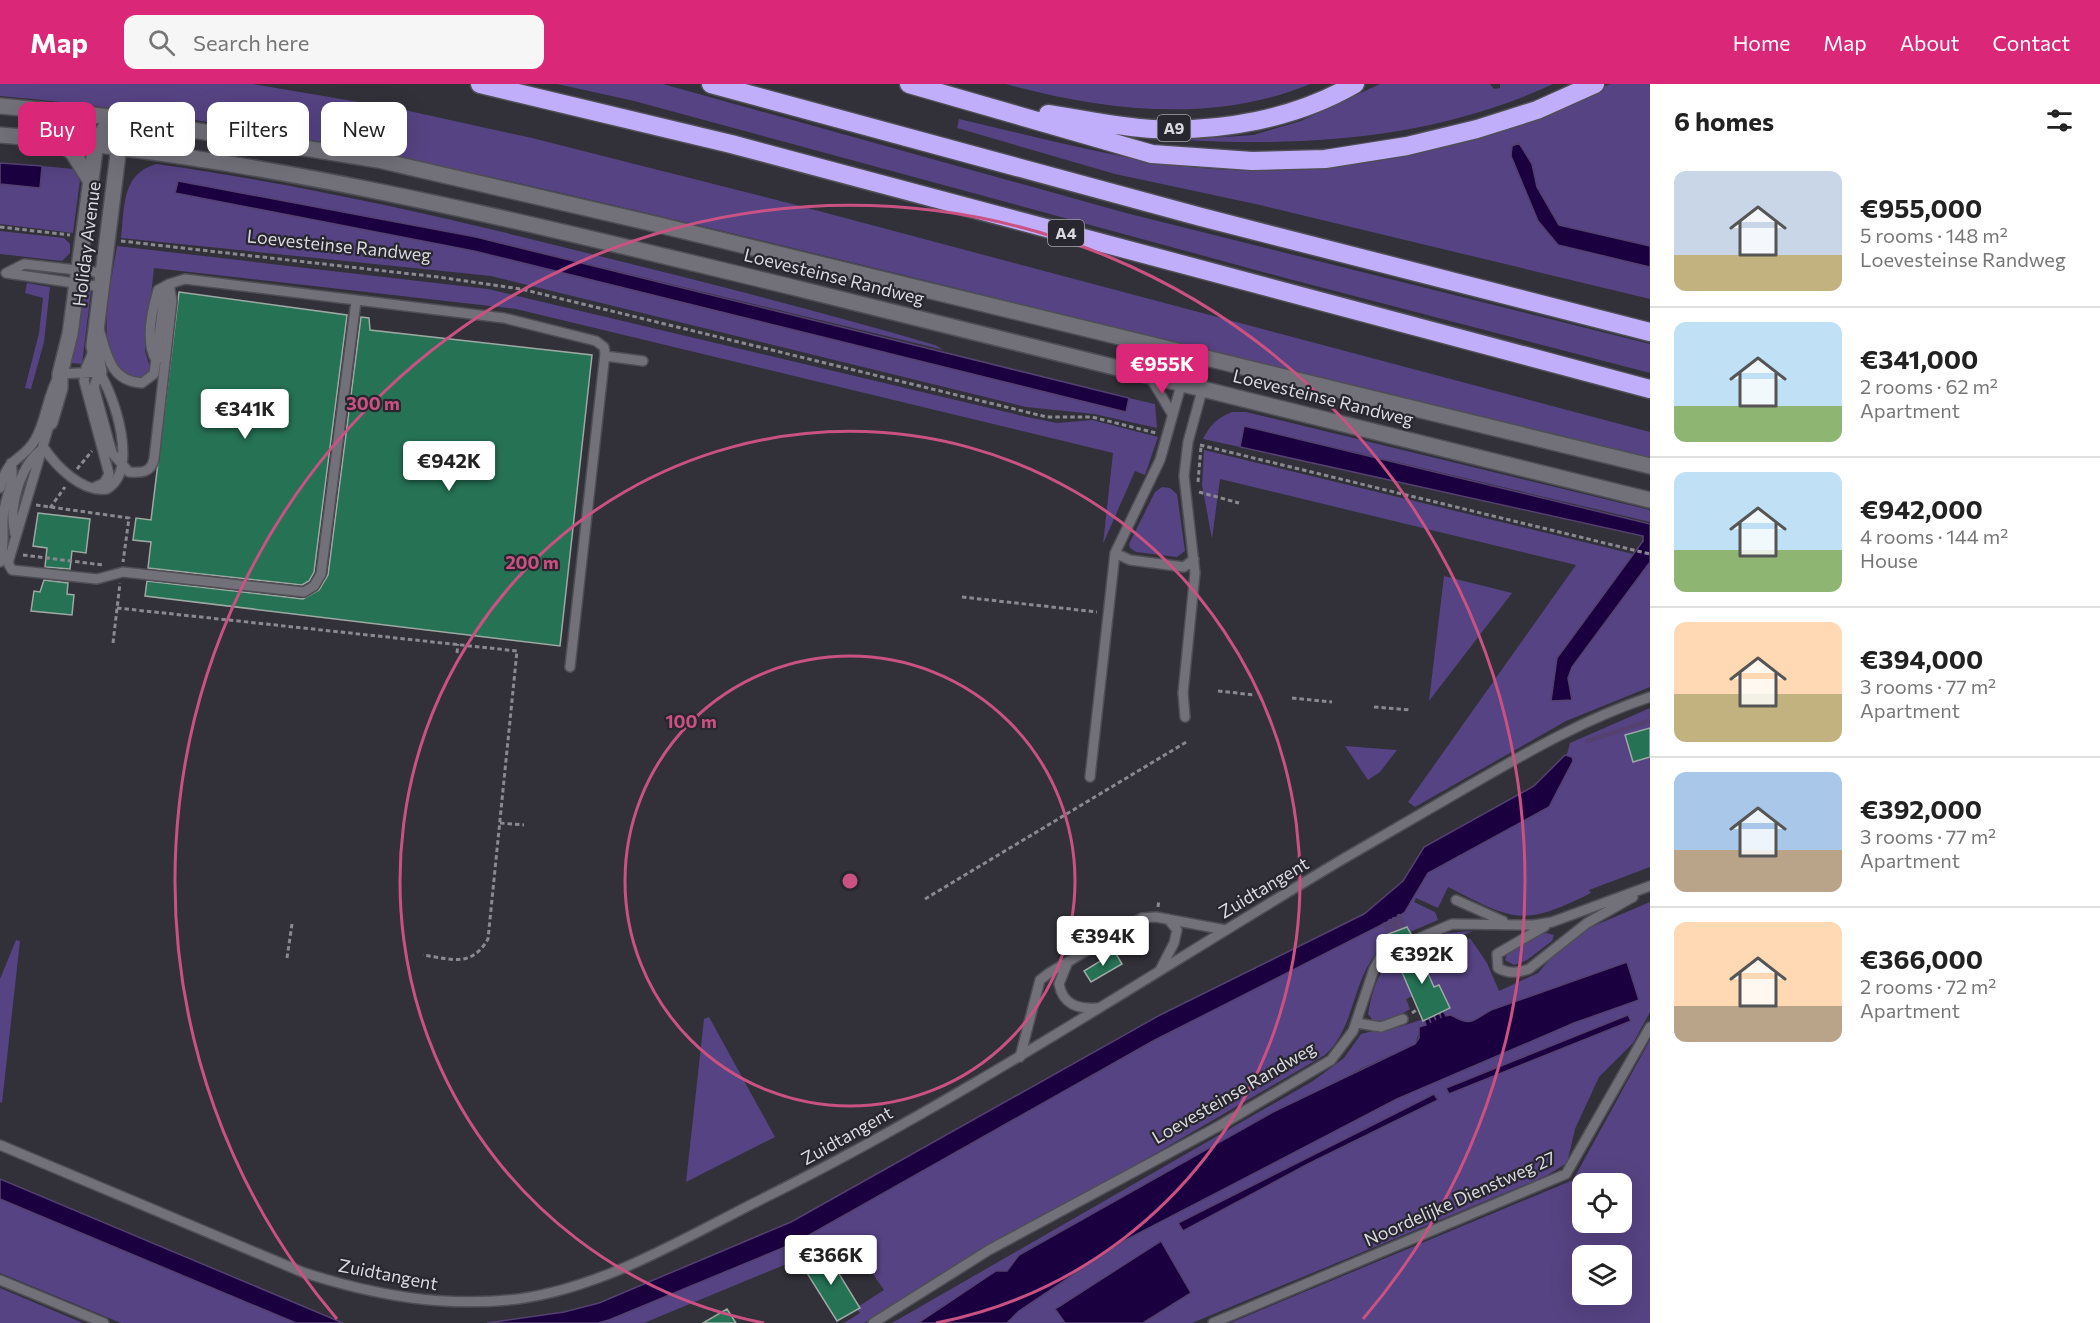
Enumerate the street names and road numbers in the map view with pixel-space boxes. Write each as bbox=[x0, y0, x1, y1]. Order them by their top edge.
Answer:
road number: A9 bbox=[1158, 115, 1190, 141]
street label: Holiday Avenue bbox=[67, 180, 105, 308]
road number: A4 bbox=[1048, 220, 1084, 246]
street label: Loevesteinse Randweg bbox=[246, 224, 433, 266]
street label: Loevesteinse Randweg bbox=[742, 243, 927, 309]
street label: Loevesteinse Randweg bbox=[1231, 364, 1416, 430]
street label: Zuidtangent bbox=[1215, 852, 1312, 923]
street label: Loevesteinse Randweg bbox=[1148, 1036, 1319, 1148]
street label: Zuidtangent bbox=[797, 1101, 896, 1169]
street label: Noordelijke Dienstweg 27 bbox=[1360, 1146, 1559, 1250]
street label: Zuidtangent bbox=[336, 1254, 440, 1294]

